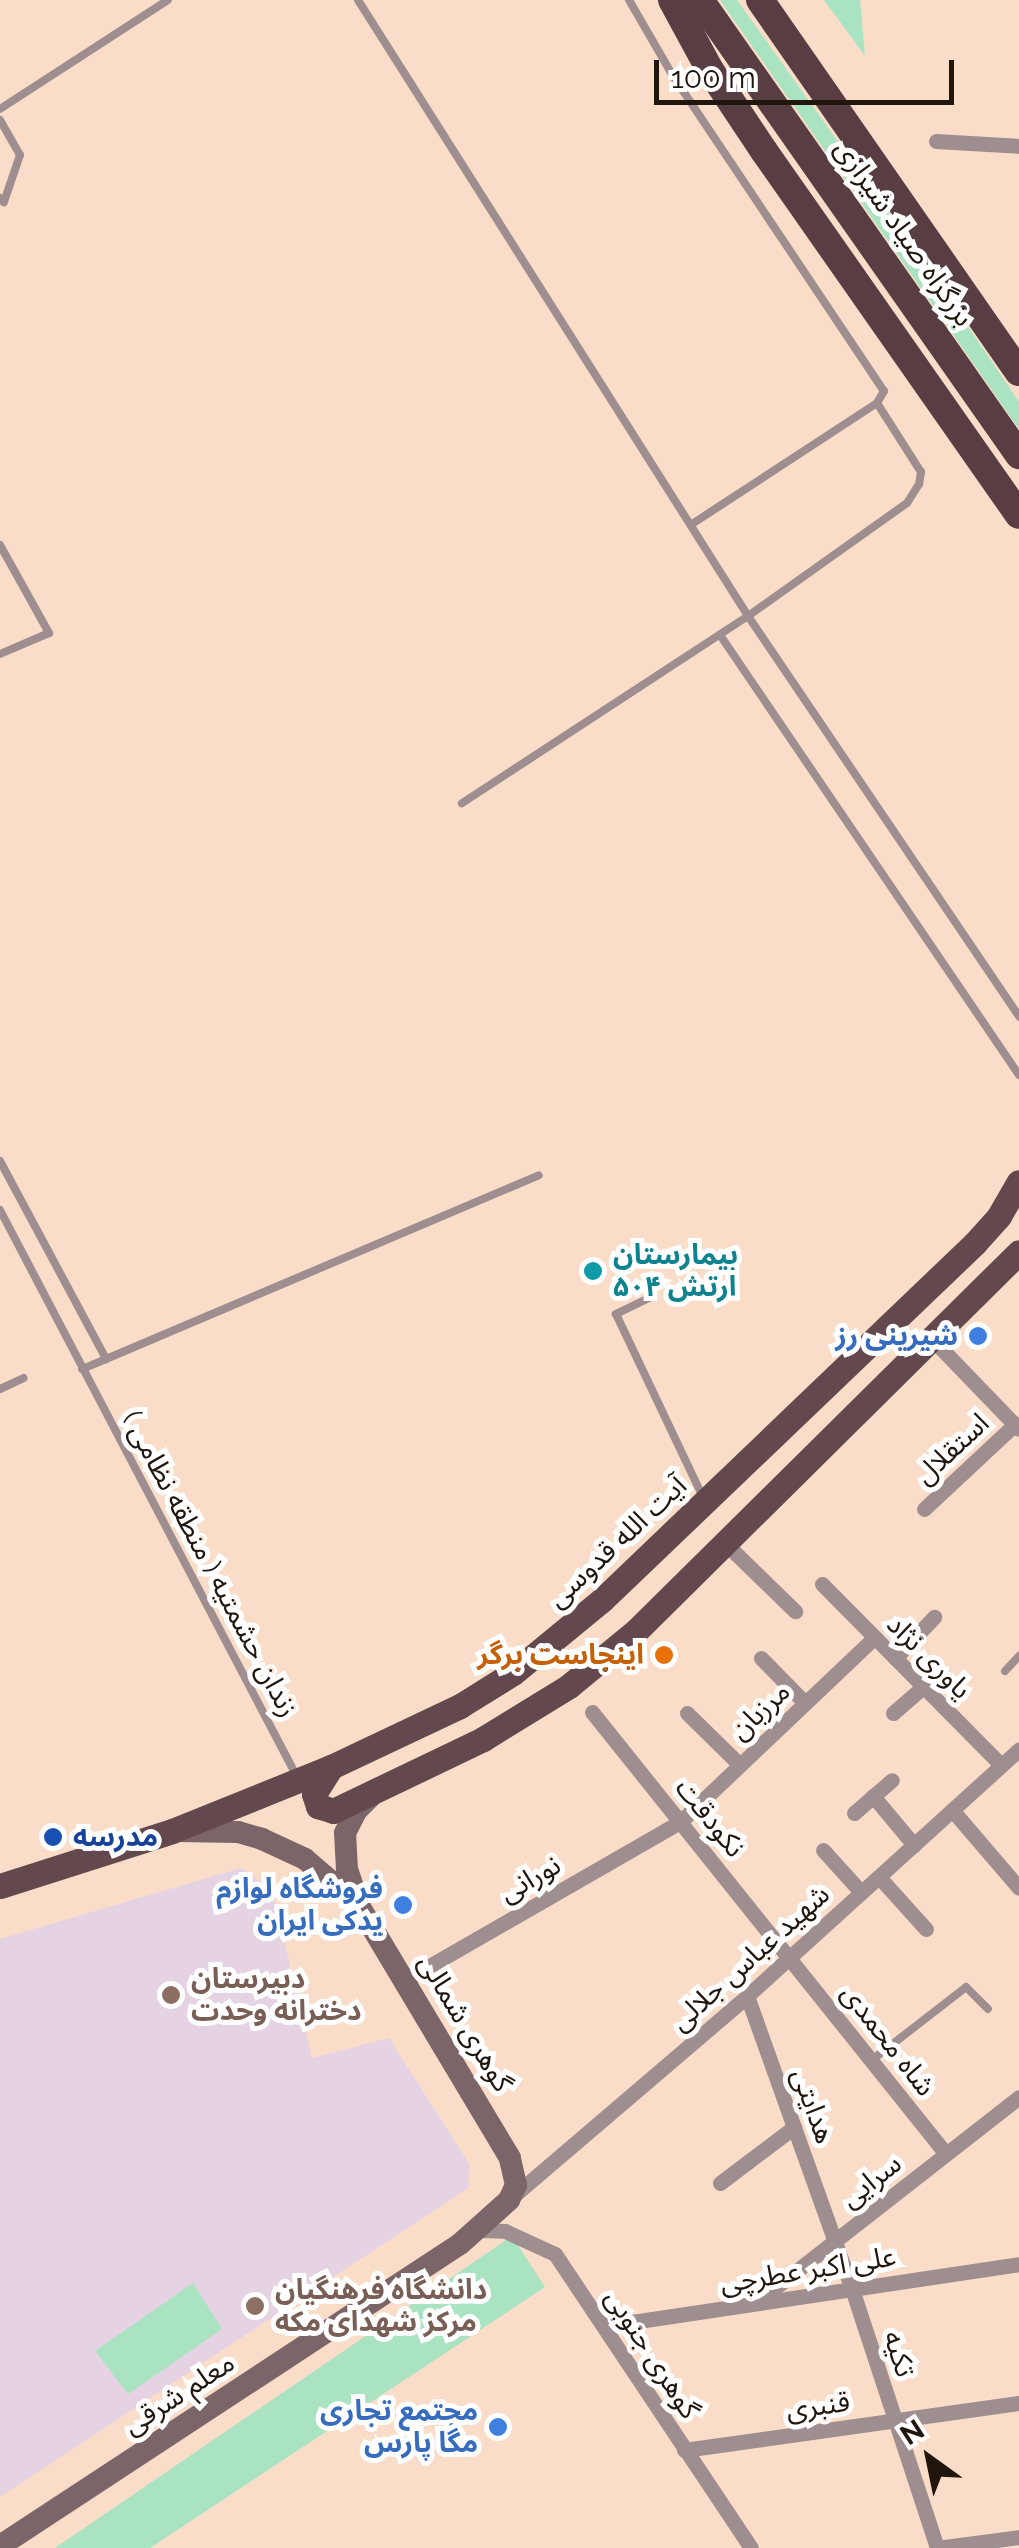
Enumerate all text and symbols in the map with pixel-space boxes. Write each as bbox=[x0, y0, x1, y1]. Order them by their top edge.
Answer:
scale bar bbox=[659, 40, 959, 102]
text: 100 m bbox=[671, 60, 756, 95]
street label: بزرگراه صیاد شیرازی bbox=[827, 133, 981, 333]
place label: بیمارستان ۵۰۴ ارتش bbox=[613, 1238, 738, 1304]
marker: بیمارستان ۵۰۴ ارتش bbox=[582, 1260, 604, 1282]
place label: شیرینی رز bbox=[835, 1319, 958, 1353]
marker: شیرینی رز bbox=[967, 1325, 989, 1347]
street label: زندان حشمتیه ( منطقه نظامی ) bbox=[115, 1405, 305, 1723]
street label: استقلال bbox=[908, 1406, 996, 1492]
street label: آیت الله قدوسی bbox=[540, 1469, 694, 1615]
street label: یاوری نژاد bbox=[880, 1608, 978, 1706]
place label: اینجاست برگر bbox=[477, 1638, 644, 1672]
marker: اینجاست برگر bbox=[653, 1644, 675, 1666]
street label: مرزبان bbox=[723, 1675, 797, 1747]
street label: نکودقت bbox=[668, 1772, 752, 1864]
place label: مدرسه bbox=[73, 1820, 158, 1854]
marker: مدرسه bbox=[42, 1826, 64, 1848]
street label: نورانی bbox=[493, 1848, 567, 1910]
place label: فروشگاه لوازم یدکی ایران bbox=[216, 1872, 383, 1938]
street label: شهید عباس جلالی bbox=[663, 1878, 837, 2038]
marker: فروشگاه لوازم یدکی ایران bbox=[392, 1894, 414, 1916]
street label: گوهری شمالی bbox=[411, 1948, 519, 2098]
place label: دبیرستان دخترانه وحدت bbox=[191, 1962, 361, 2028]
street label: شاه محمدی bbox=[834, 1977, 942, 2103]
marker: دبیرستان دخترانه وحدت bbox=[160, 1984, 182, 2006]
street label: هدایتی bbox=[784, 2064, 842, 2148]
street label: سرایی bbox=[834, 2147, 908, 2215]
street label: علی اکبر عطرچی bbox=[718, 2240, 898, 2300]
place label: دانشگاه فرهنگیان مرکز شهدای مکه bbox=[275, 2273, 487, 2339]
street label: گوهری جنوبی bbox=[598, 2283, 706, 2425]
marker: دانشگاه فرهنگیان مرکز شهدای مکه bbox=[244, 2295, 266, 2317]
street label: تکیه bbox=[876, 2327, 922, 2381]
street label: معلم شرقی bbox=[117, 2346, 241, 2442]
street label: قنبری bbox=[784, 2385, 852, 2427]
place label: مجتمع تجاری مگا پارس bbox=[320, 2394, 478, 2460]
north arrow bbox=[879, 2408, 979, 2508]
text: N bbox=[894, 2413, 930, 2452]
marker: مجتمع تجاری مگا پارس bbox=[487, 2416, 509, 2438]

